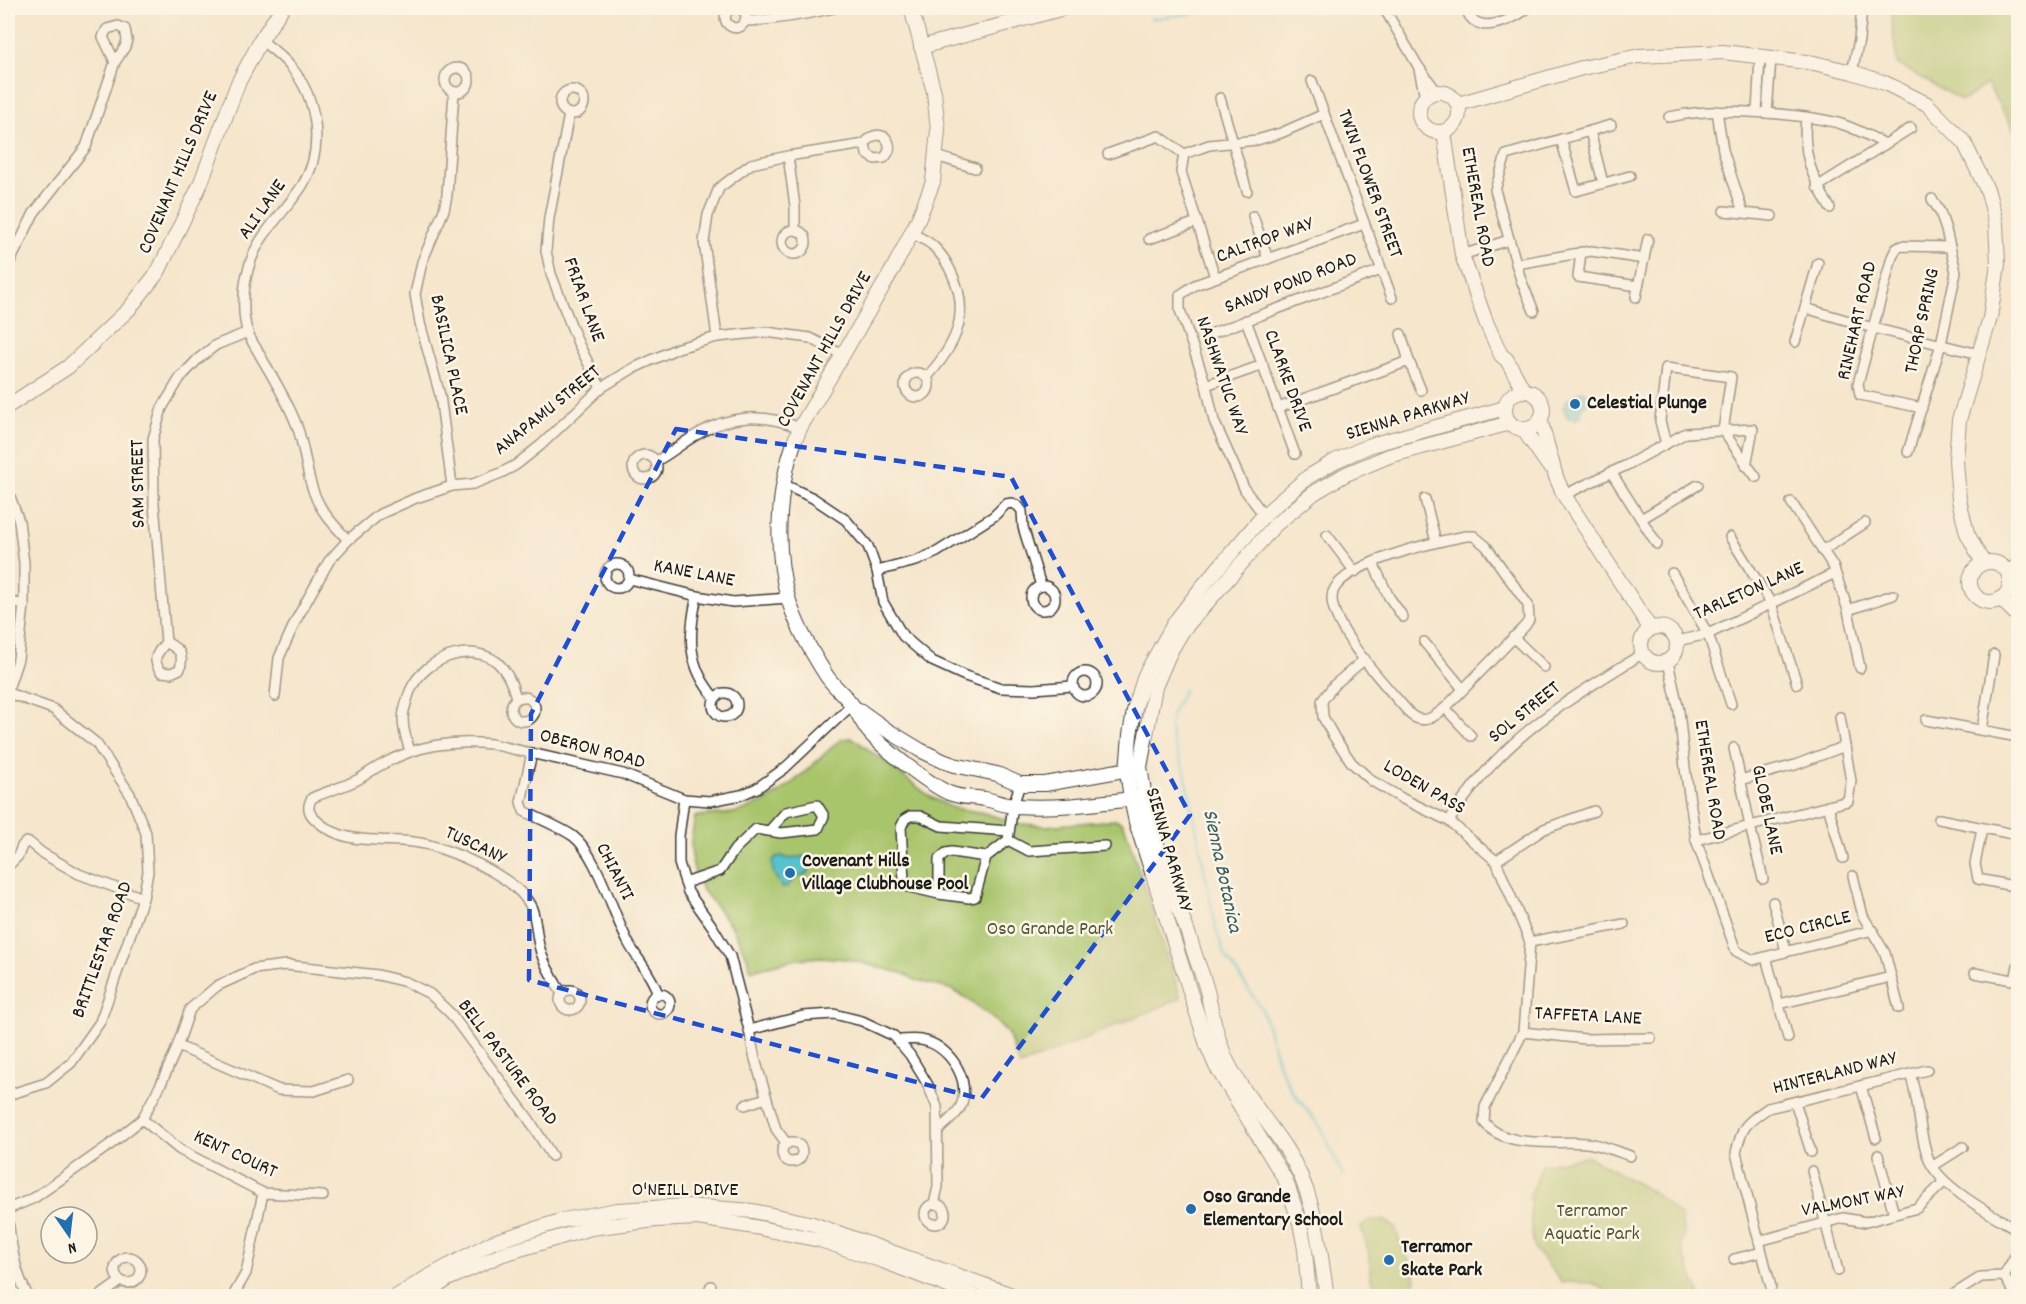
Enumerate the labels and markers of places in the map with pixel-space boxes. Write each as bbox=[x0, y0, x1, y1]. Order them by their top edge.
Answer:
place label: Celestial Plunge bbox=[1587, 390, 1707, 418]
marker: Celestial Plunge bbox=[1568, 397, 1582, 411]
place label: Covenant Hills Village Clubhouse Pool bbox=[802, 848, 969, 899]
marker: Covenant Hills Village Clubhouse Pool bbox=[783, 866, 797, 880]
place label: Oso Grande Elementary School bbox=[1203, 1184, 1343, 1235]
marker: Oso Grande Elementary School bbox=[1184, 1202, 1198, 1216]
place label: Terramor Skate Park bbox=[1401, 1234, 1482, 1285]
marker: Terramor Skate Park bbox=[1382, 1253, 1396, 1267]

